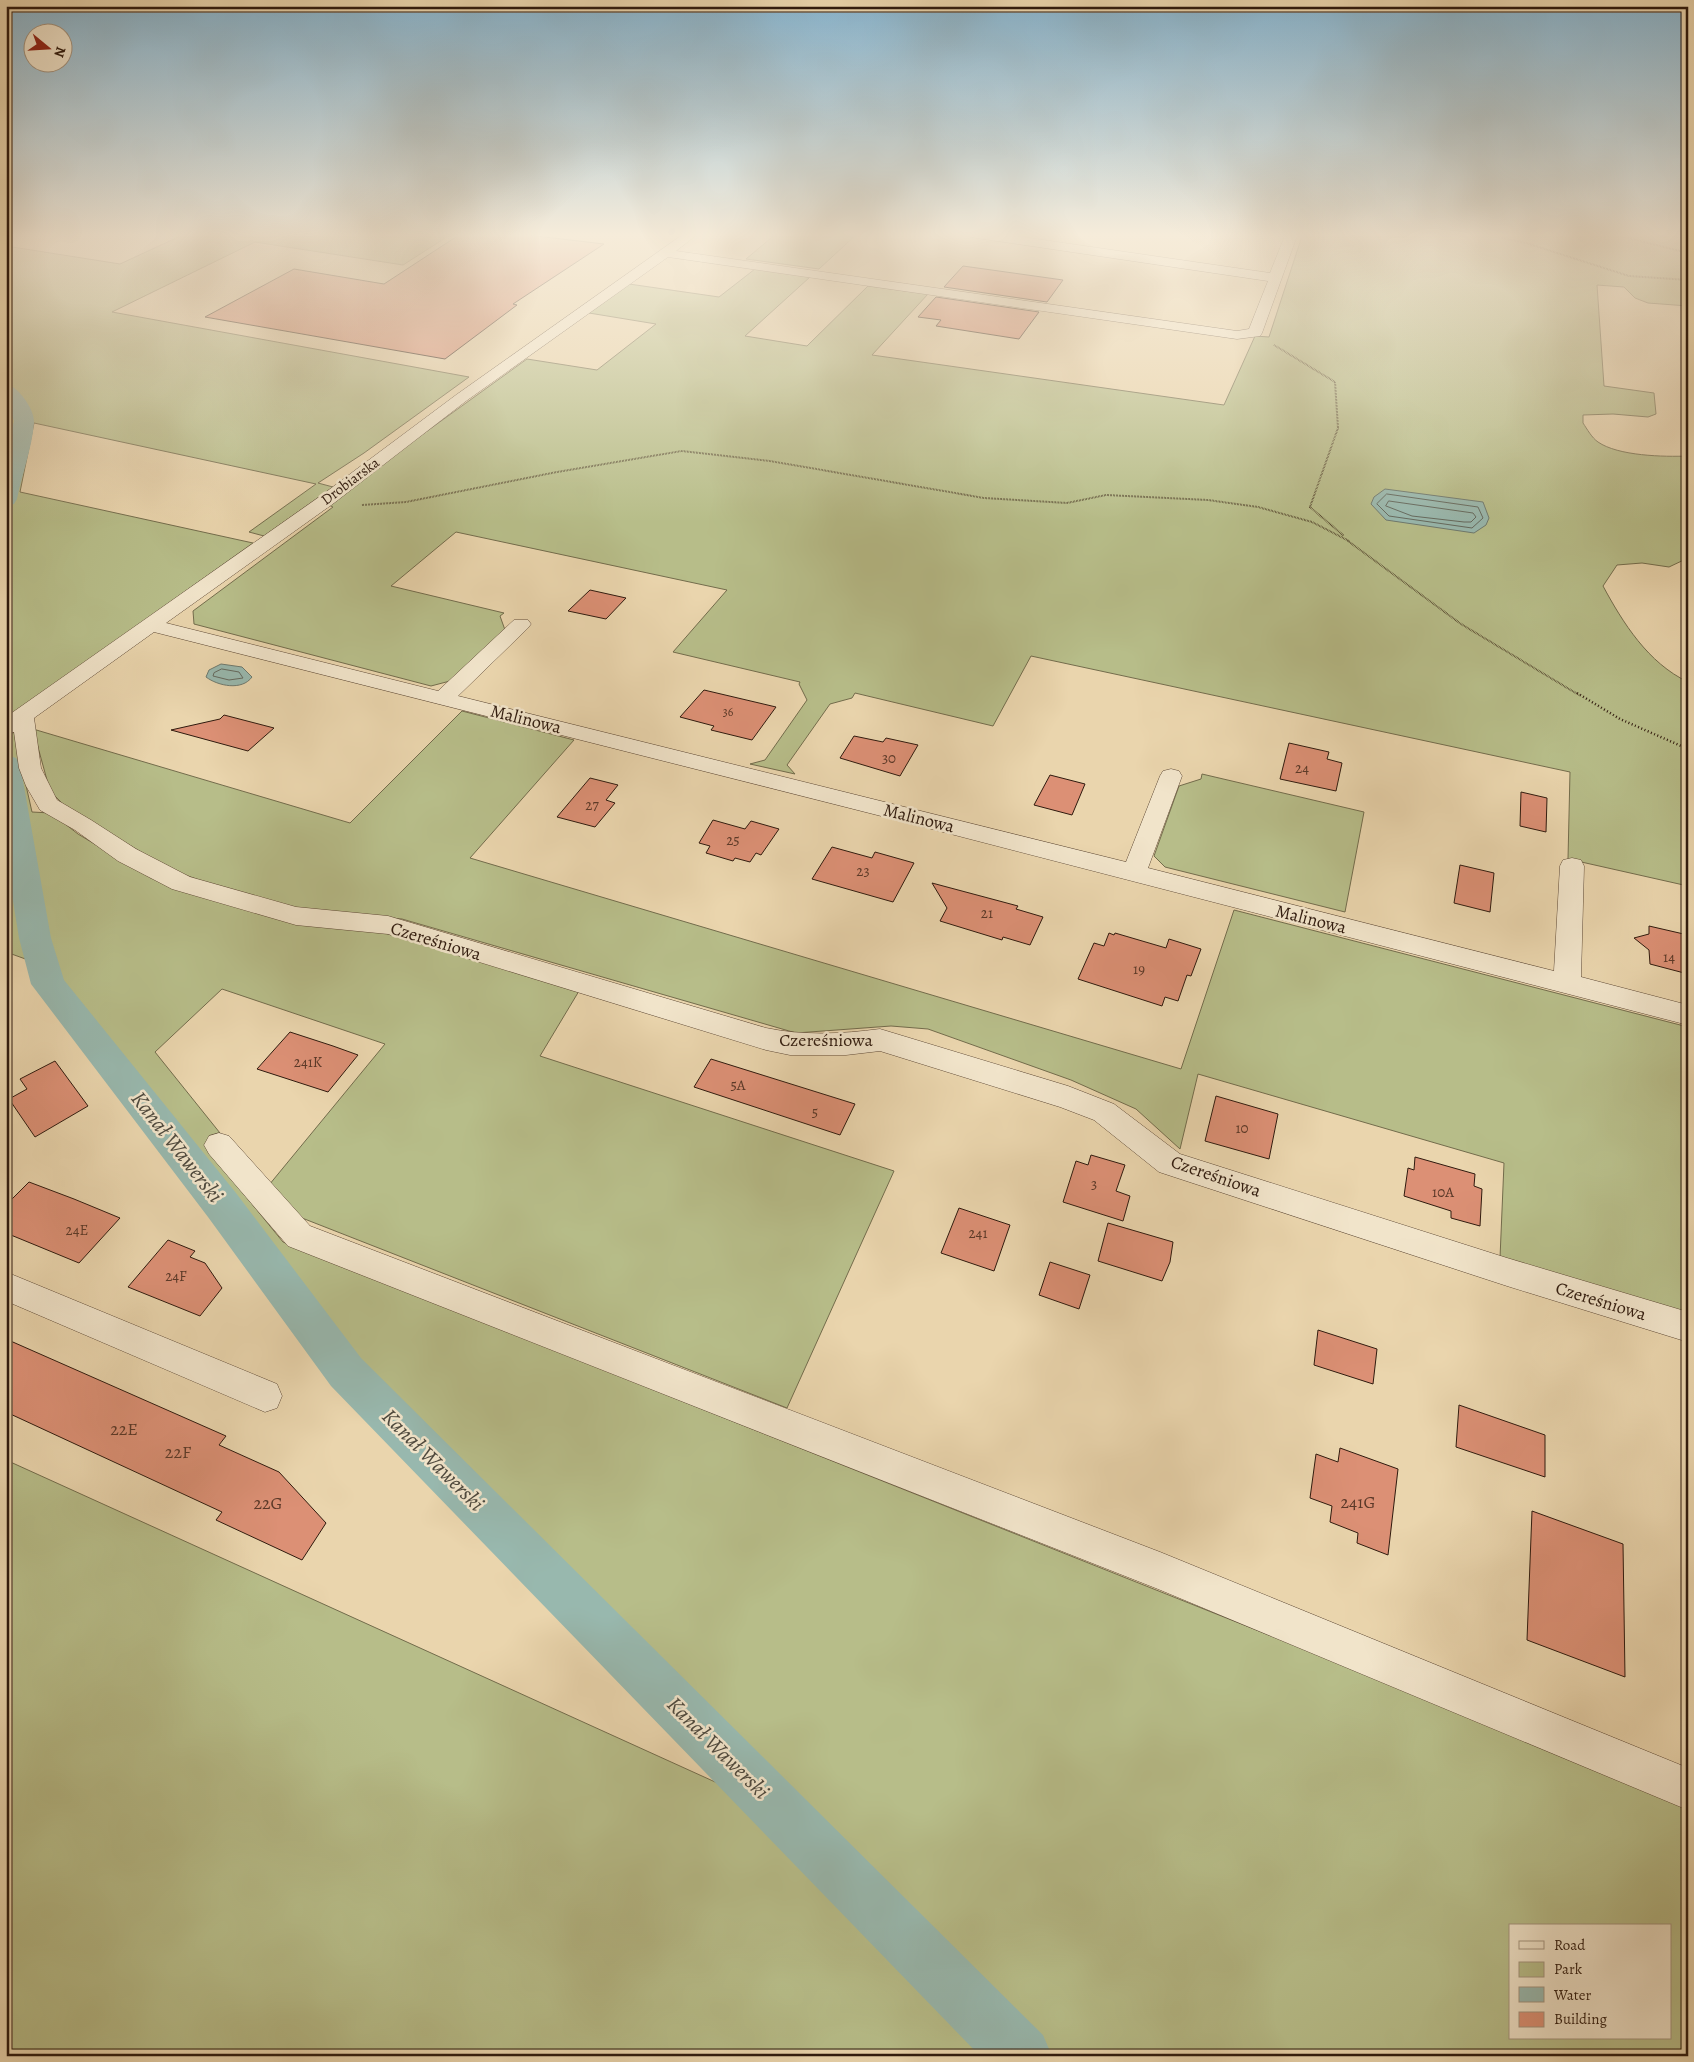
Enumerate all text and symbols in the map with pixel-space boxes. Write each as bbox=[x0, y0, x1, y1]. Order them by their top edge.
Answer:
north arrow bbox=[22, 22, 72, 72]
text: N bbox=[49, 44, 70, 60]
street label: Drobiarska bbox=[317, 452, 383, 510]
street label: Malinowa bbox=[488, 699, 565, 740]
house number: 36 bbox=[723, 704, 734, 720]
house number: 30 bbox=[882, 748, 896, 768]
house number: 24 bbox=[1295, 758, 1309, 778]
house number: 27 bbox=[585, 795, 599, 815]
street label: Malinowa bbox=[881, 798, 958, 839]
house number: 25 bbox=[726, 830, 740, 850]
house number: 23 bbox=[856, 861, 870, 881]
street label: Malinowa bbox=[1273, 899, 1350, 940]
house number: 21 bbox=[981, 903, 993, 923]
street label: Czereśniowa bbox=[388, 916, 485, 966]
house number: 14 bbox=[1663, 947, 1675, 967]
house number: 19 bbox=[1133, 959, 1145, 979]
street label: Czereśniowa bbox=[779, 1028, 873, 1052]
house number: 241K bbox=[294, 1052, 323, 1072]
house number: 5A bbox=[730, 1075, 746, 1095]
water label: Kanał Wawerski bbox=[124, 1085, 230, 1209]
house number: 5 bbox=[812, 1102, 818, 1122]
house number: 10 bbox=[1235, 1118, 1249, 1138]
street label: Czereśniowa bbox=[1168, 1149, 1265, 1203]
house number: 3 bbox=[1091, 1174, 1097, 1194]
house number: 10A bbox=[1432, 1182, 1454, 1202]
house number: 24E bbox=[66, 1220, 88, 1240]
house number: 241 bbox=[968, 1223, 988, 1243]
house number: 24F bbox=[165, 1266, 187, 1286]
street label: Czereśniowa bbox=[1553, 1276, 1650, 1326]
water label: Kanał Wawerski bbox=[375, 1402, 491, 1518]
house number: 22E bbox=[110, 1417, 138, 1441]
house number: 22F bbox=[165, 1440, 191, 1464]
house number: 241G bbox=[1341, 1490, 1375, 1514]
house number: 22G bbox=[253, 1491, 283, 1515]
water label: Kanał Wawerski bbox=[660, 1690, 776, 1806]
legend bbox=[1509, 1924, 1672, 2040]
text: Road bbox=[1554, 1935, 1586, 1955]
text: Park bbox=[1554, 1959, 1583, 1979]
text: Water bbox=[1553, 1985, 1591, 2005]
text: Building bbox=[1554, 2009, 1607, 2029]

